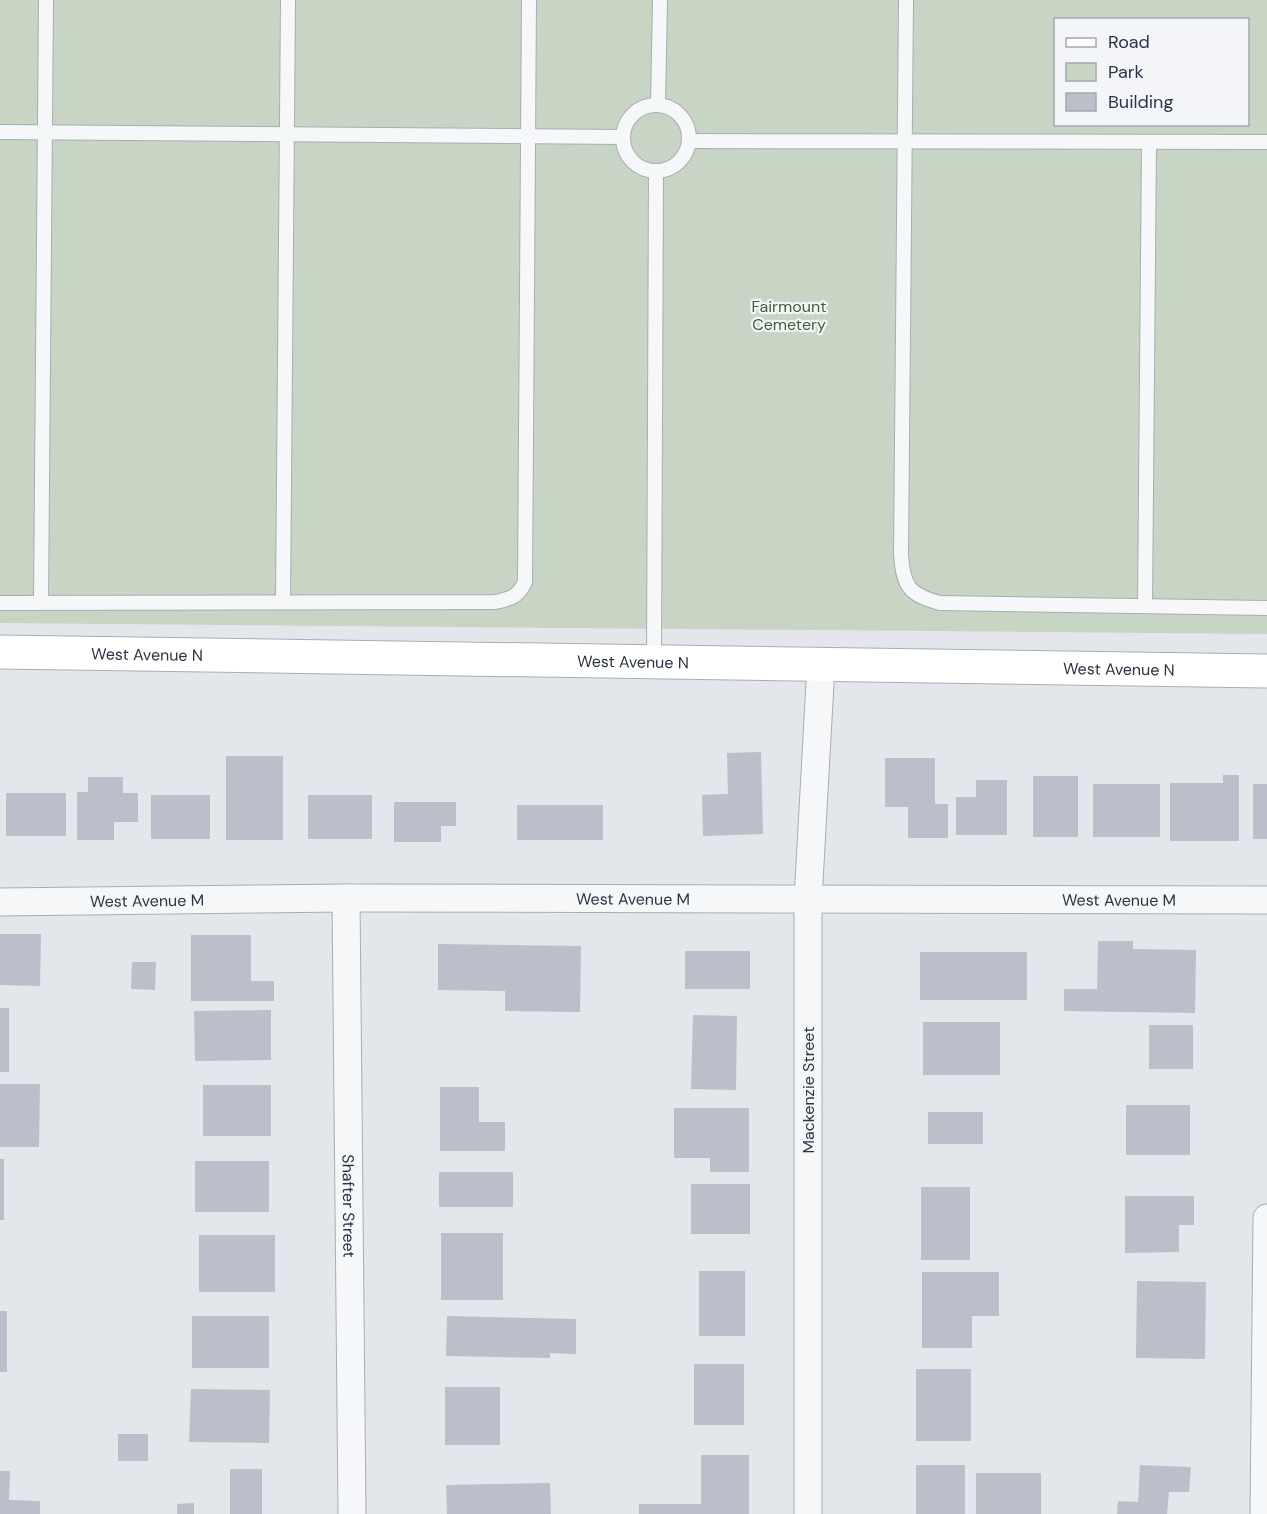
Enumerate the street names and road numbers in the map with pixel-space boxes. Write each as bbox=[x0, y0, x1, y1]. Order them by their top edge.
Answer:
street label: West Avenue N bbox=[91, 643, 203, 666]
street label: West Avenue N bbox=[577, 650, 689, 673]
street label: West Avenue N bbox=[1063, 657, 1175, 680]
street label: West Avenue M bbox=[576, 888, 690, 909]
street label: West Avenue M bbox=[90, 889, 204, 911]
street label: West Avenue M bbox=[1062, 889, 1176, 910]
street label: Mackenzie Street bbox=[798, 1027, 819, 1153]
street label: Shafter Street bbox=[338, 1154, 360, 1258]

